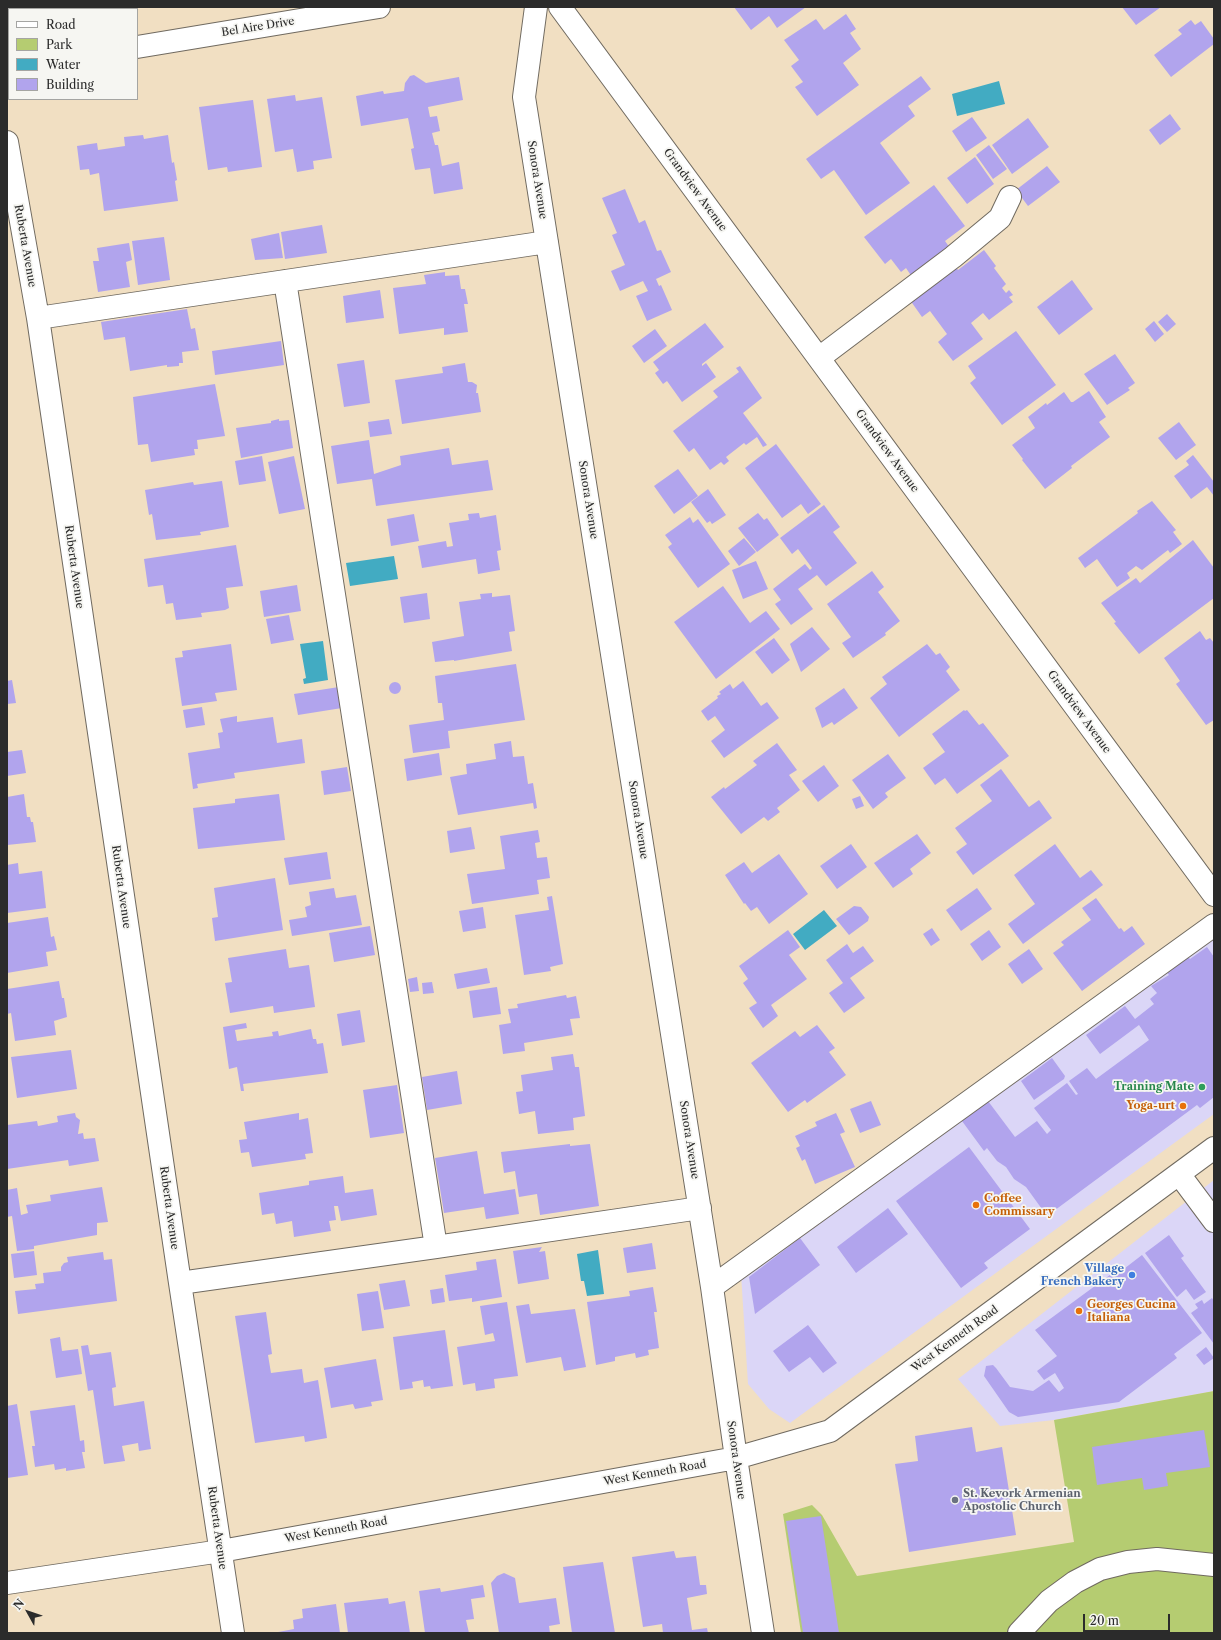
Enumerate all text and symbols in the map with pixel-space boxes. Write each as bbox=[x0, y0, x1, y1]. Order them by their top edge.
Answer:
legend bbox=[8, 8, 138, 100]
street label: Bel Aire Drive bbox=[221, 15, 295, 39]
text: Road bbox=[46, 17, 76, 32]
text: Park bbox=[46, 37, 72, 52]
text: Water bbox=[46, 57, 80, 72]
text: Building bbox=[46, 77, 94, 92]
street label: Sonora Avenue bbox=[524, 140, 550, 220]
street label: Grandview Avenue bbox=[661, 146, 729, 234]
street label: Ruberta Avenue bbox=[11, 204, 39, 288]
street label: Grandview Avenue bbox=[853, 407, 921, 495]
street label: Sonora Avenue bbox=[575, 460, 601, 540]
street label: Ruberta Avenue bbox=[62, 525, 86, 609]
street label: Grandview Avenue bbox=[1045, 668, 1113, 756]
street label: Sonora Avenue bbox=[625, 780, 651, 860]
street label: Ruberta Avenue bbox=[109, 845, 133, 929]
place label: Training Mate bbox=[1113, 1080, 1194, 1094]
marker: Training Mate bbox=[1197, 1082, 1207, 1092]
place label: Yoga-urt bbox=[1126, 1099, 1175, 1113]
street label: Sonora Avenue bbox=[676, 1100, 702, 1180]
marker: Yoga-urt bbox=[1178, 1101, 1188, 1111]
street label: Ruberta Avenue bbox=[157, 1166, 181, 1250]
place label: Coffee Commissary bbox=[984, 1192, 1054, 1218]
marker: Coffee Commissary bbox=[971, 1200, 981, 1210]
place label: Village French Bakery bbox=[1041, 1262, 1124, 1288]
marker: Village French Bakery bbox=[1127, 1270, 1137, 1280]
place label: Georges Cucina Italiana bbox=[1087, 1298, 1176, 1324]
street label: West Kenneth Road bbox=[909, 1303, 1001, 1375]
marker: Georges Cucina Italiana bbox=[1074, 1306, 1084, 1316]
street label: Sonora Avenue bbox=[724, 1420, 748, 1500]
street label: West Kenneth Road bbox=[603, 1457, 707, 1489]
street label: Ruberta Avenue bbox=[205, 1486, 229, 1570]
place label: St. Kevork Armenian Apostolic Church bbox=[963, 1487, 1081, 1513]
marker: St. Kevork Armenian Apostolic Church bbox=[950, 1495, 960, 1505]
street label: West Kenneth Road bbox=[284, 1514, 388, 1546]
north arrow bbox=[8, 1592, 48, 1632]
text: N bbox=[10, 1596, 27, 1612]
scale bar bbox=[1085, 1606, 1172, 1632]
text: 20 m bbox=[1090, 1613, 1119, 1628]

